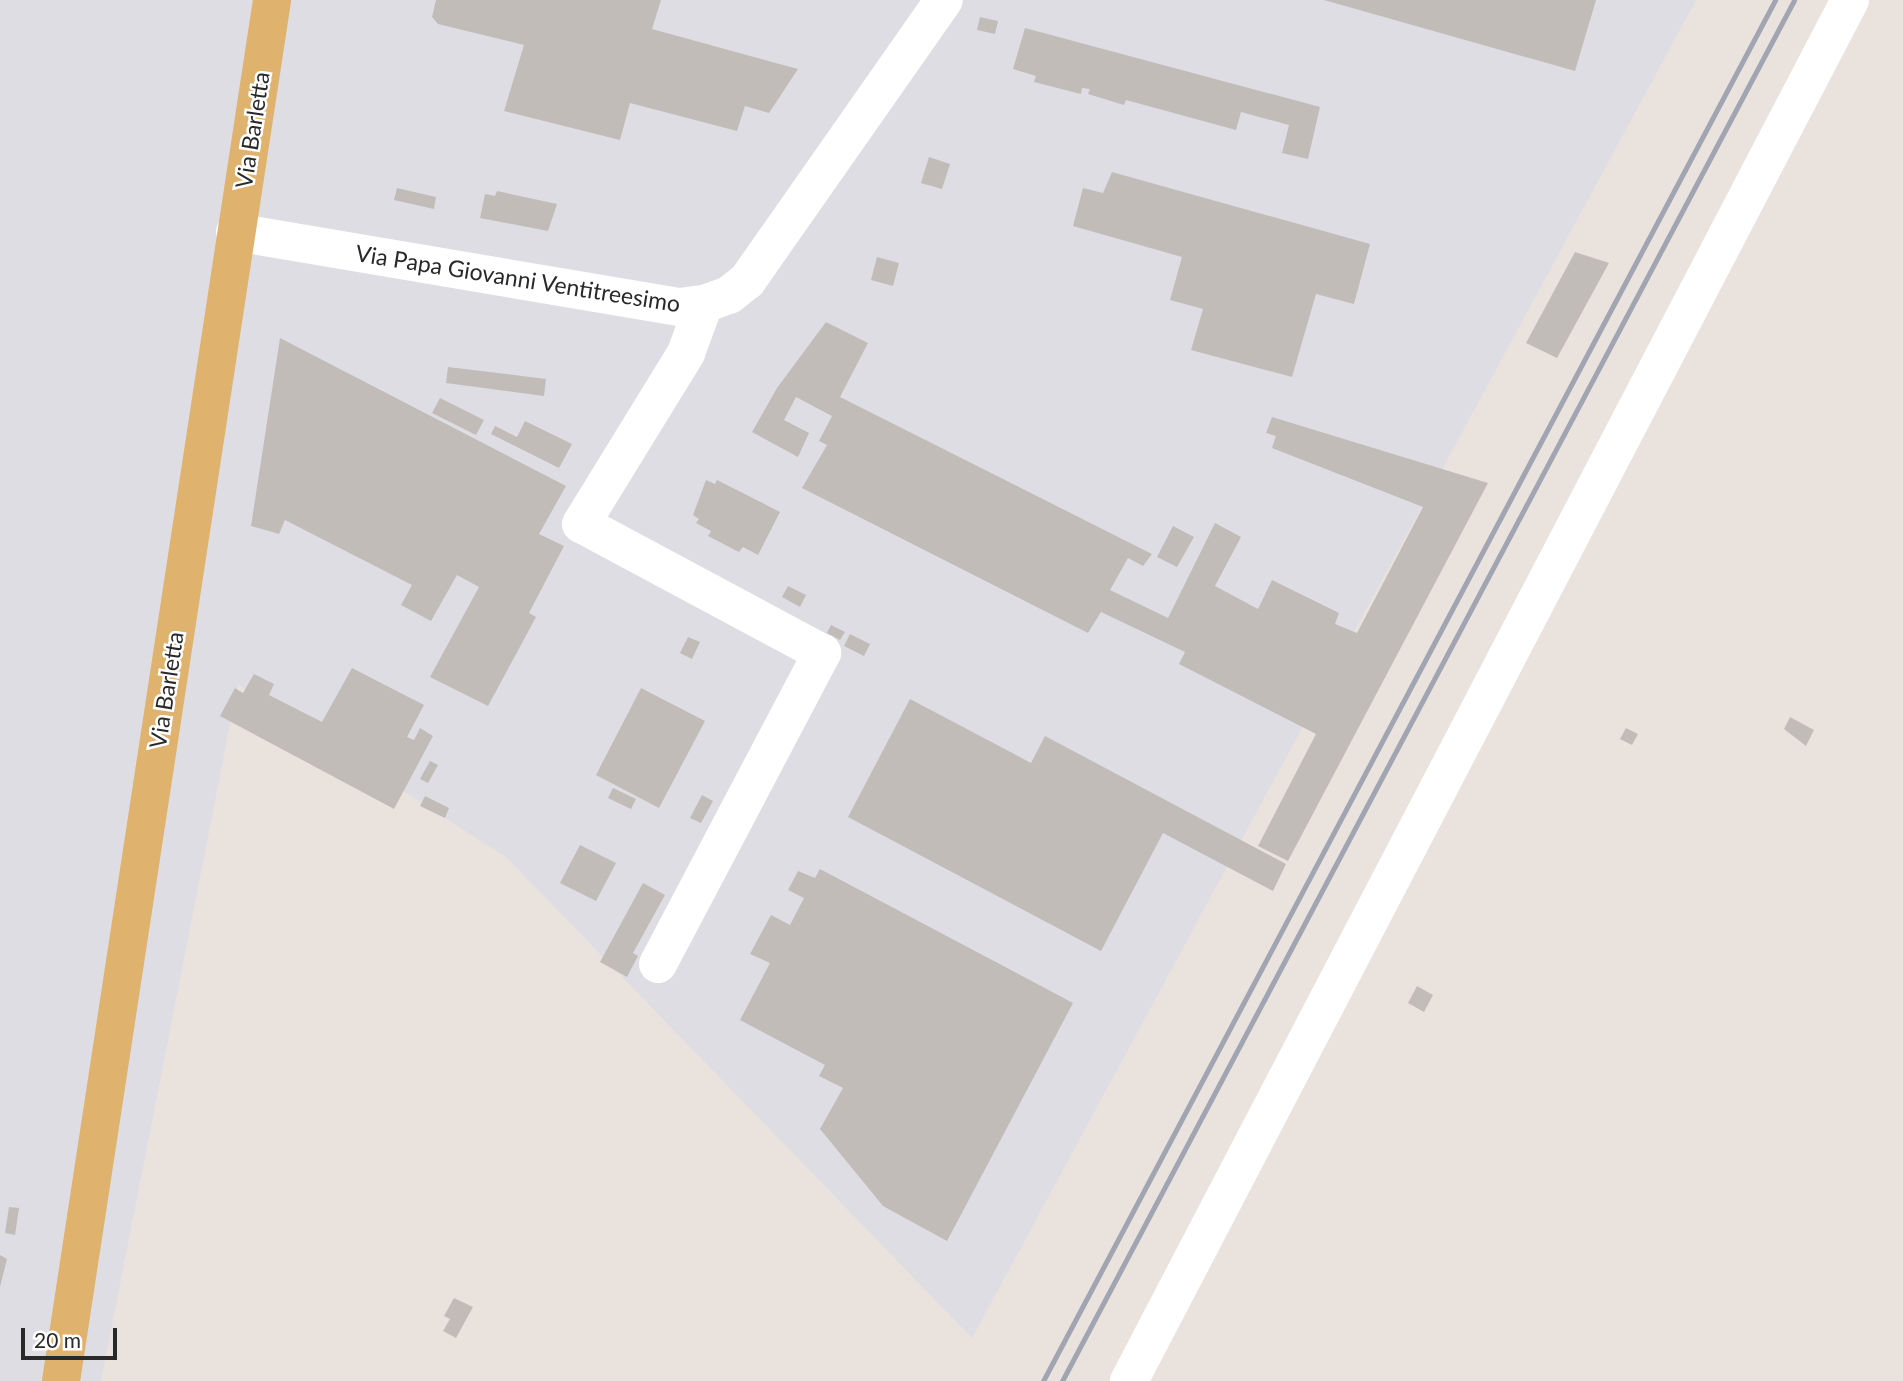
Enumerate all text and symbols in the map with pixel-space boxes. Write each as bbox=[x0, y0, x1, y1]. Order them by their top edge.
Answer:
street label: Via Barletta bbox=[229, 70, 275, 190]
street label: Via Papa Giovanni Ventitreesimo bbox=[353, 239, 683, 317]
street label: Via Barletta bbox=[143, 630, 189, 750]
scale bar bbox=[24, 1314, 121, 1358]
text: 20 m bbox=[34, 1327, 81, 1352]

